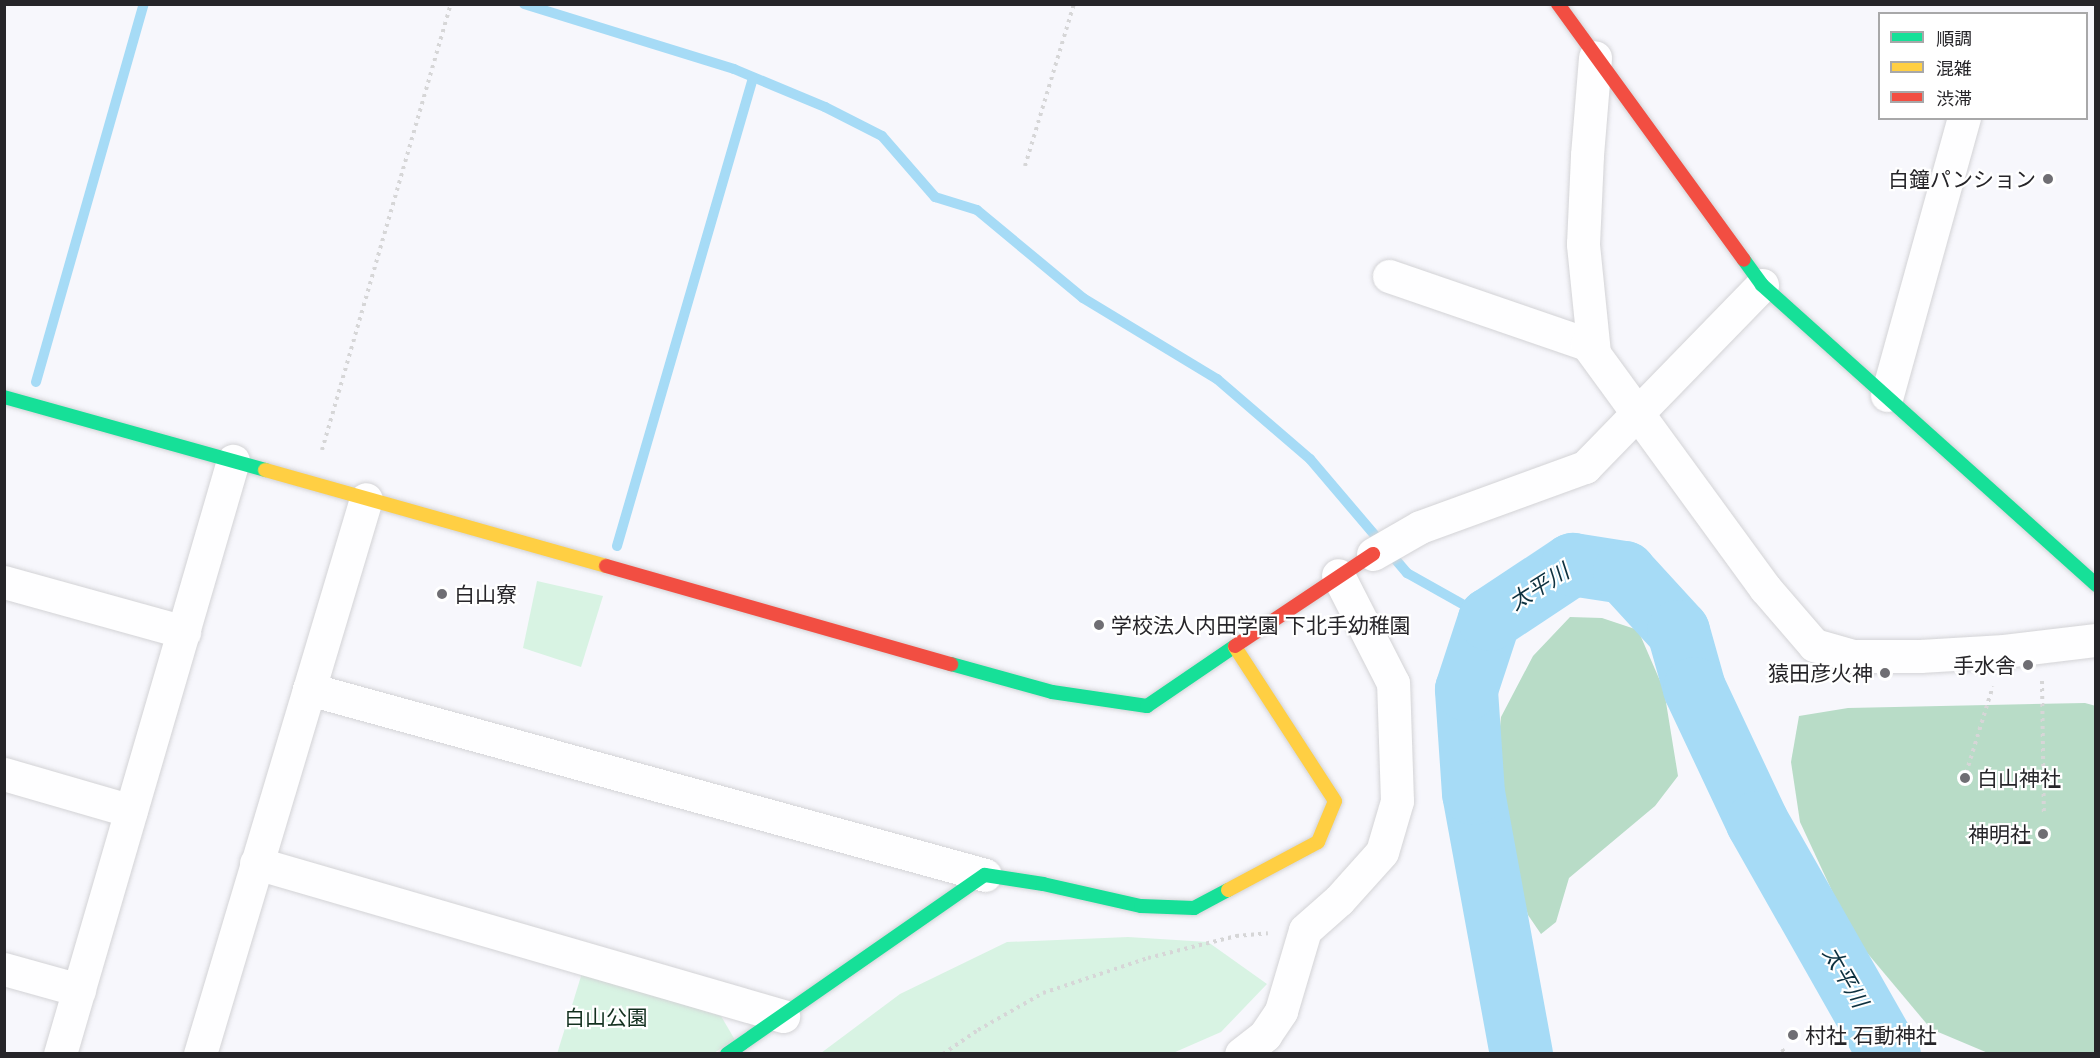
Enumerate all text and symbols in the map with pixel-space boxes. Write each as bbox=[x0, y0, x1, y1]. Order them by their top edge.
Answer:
legend bbox=[1878, 12, 2088, 120]
text: 順調 bbox=[1936, 27, 1972, 50]
text: 混雑 bbox=[1936, 57, 1972, 80]
text: 渋滞 bbox=[1936, 87, 1972, 110]
place label: 白鐘パンション bbox=[1889, 166, 2036, 192]
marker: 白鐘パンション bbox=[2041, 172, 2055, 186]
water label: 太平川 bbox=[1504, 558, 1574, 616]
place label: 白山寮 bbox=[454, 581, 517, 607]
marker: 白山寮 bbox=[435, 587, 449, 601]
place label: 学校法人内田学園 下北手幼稚園 bbox=[1111, 612, 1411, 638]
marker: 学校法人内田学園 下北手幼稚園 bbox=[1092, 618, 1106, 632]
place label: 手水舎 bbox=[1953, 652, 2016, 678]
marker: 手水舎 bbox=[2021, 658, 2035, 672]
place label: 猿田彦火神 bbox=[1768, 660, 1873, 686]
marker: 猿田彦火神 bbox=[1878, 666, 1892, 680]
place label: 白山神社 bbox=[1977, 765, 2061, 791]
marker: 白山神社 bbox=[1958, 771, 1972, 785]
place label: 神明社 bbox=[1968, 821, 2031, 847]
marker: 神明社 bbox=[2036, 827, 2050, 841]
water label: 太平川 bbox=[1817, 942, 1873, 1012]
park label: 白山公園 bbox=[564, 1004, 648, 1030]
place label: 村社 石動神社 bbox=[1805, 1022, 1937, 1048]
marker: 村社 石動神社 bbox=[1786, 1028, 1800, 1042]

